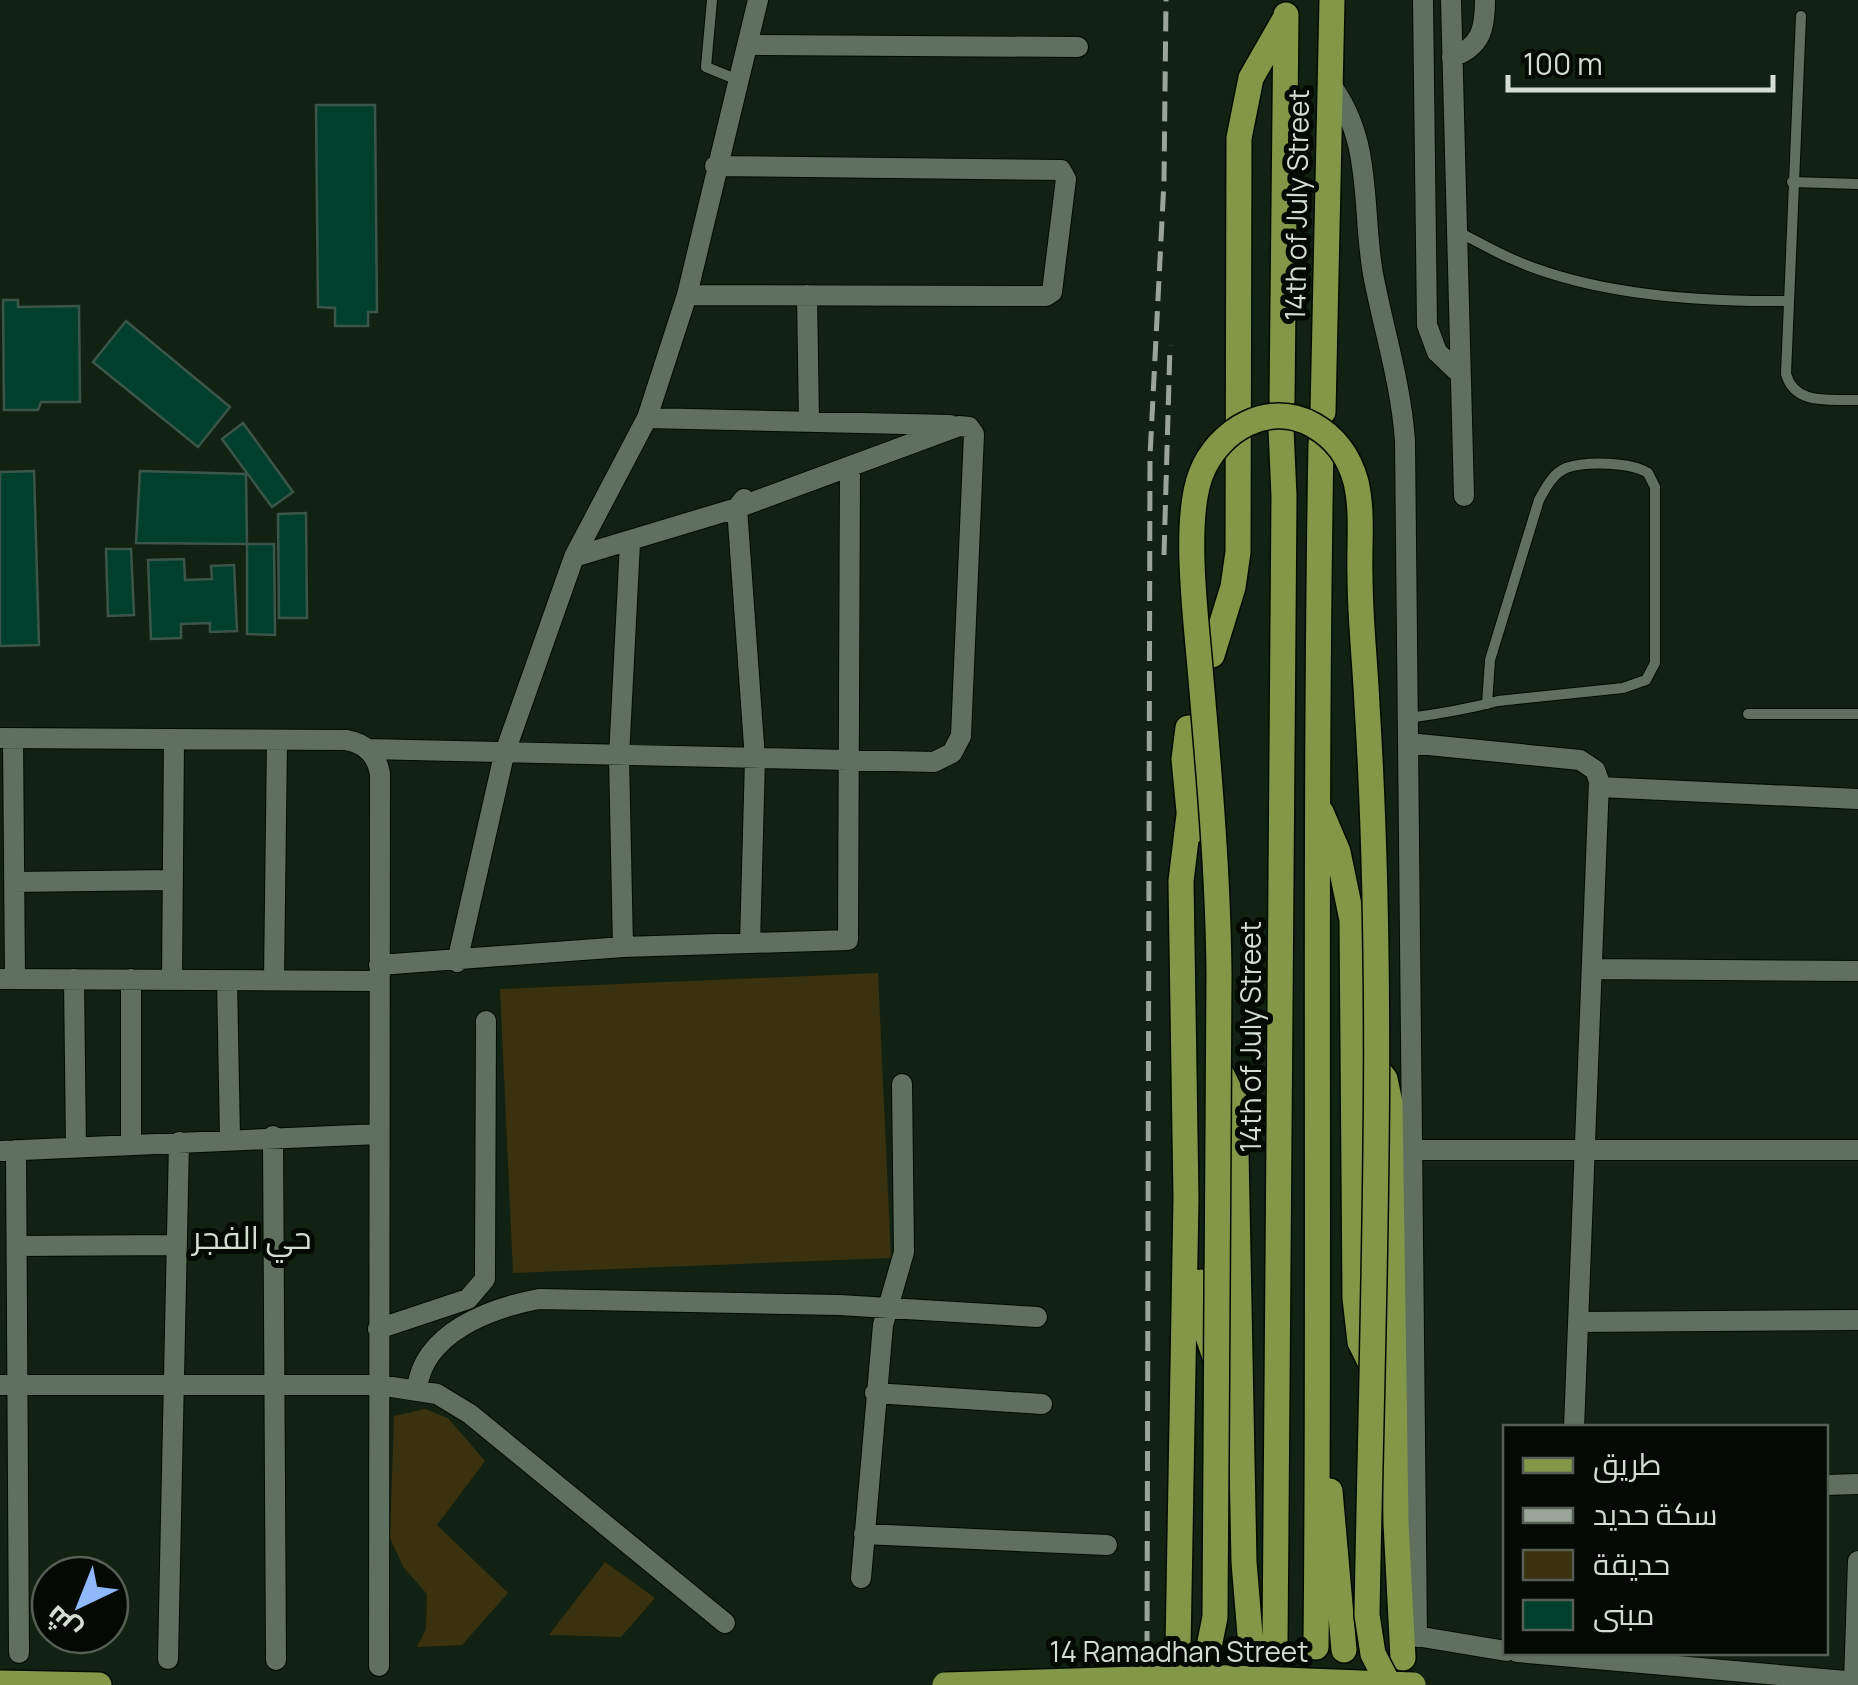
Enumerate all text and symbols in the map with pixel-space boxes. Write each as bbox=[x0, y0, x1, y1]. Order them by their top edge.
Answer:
scale bar bbox=[1508, 30, 1773, 92]
text: 100 m bbox=[1523, 43, 1603, 84]
street label: 14th of July Street bbox=[1275, 89, 1317, 321]
street label: 14th of July Street bbox=[1231, 921, 1269, 1153]
district label: حي الفجر bbox=[190, 1215, 312, 1263]
legend bbox=[1503, 1425, 1828, 1655]
text: طريق bbox=[1593, 1443, 1662, 1484]
text: سكة حديد bbox=[1593, 1493, 1718, 1534]
text: حديقة bbox=[1593, 1543, 1670, 1584]
north arrow bbox=[30, 1555, 130, 1655]
text: مبنى bbox=[1593, 1593, 1654, 1634]
text: ش bbox=[36, 1598, 88, 1650]
street label: 14 Ramadhan Street bbox=[1050, 1632, 1308, 1670]

